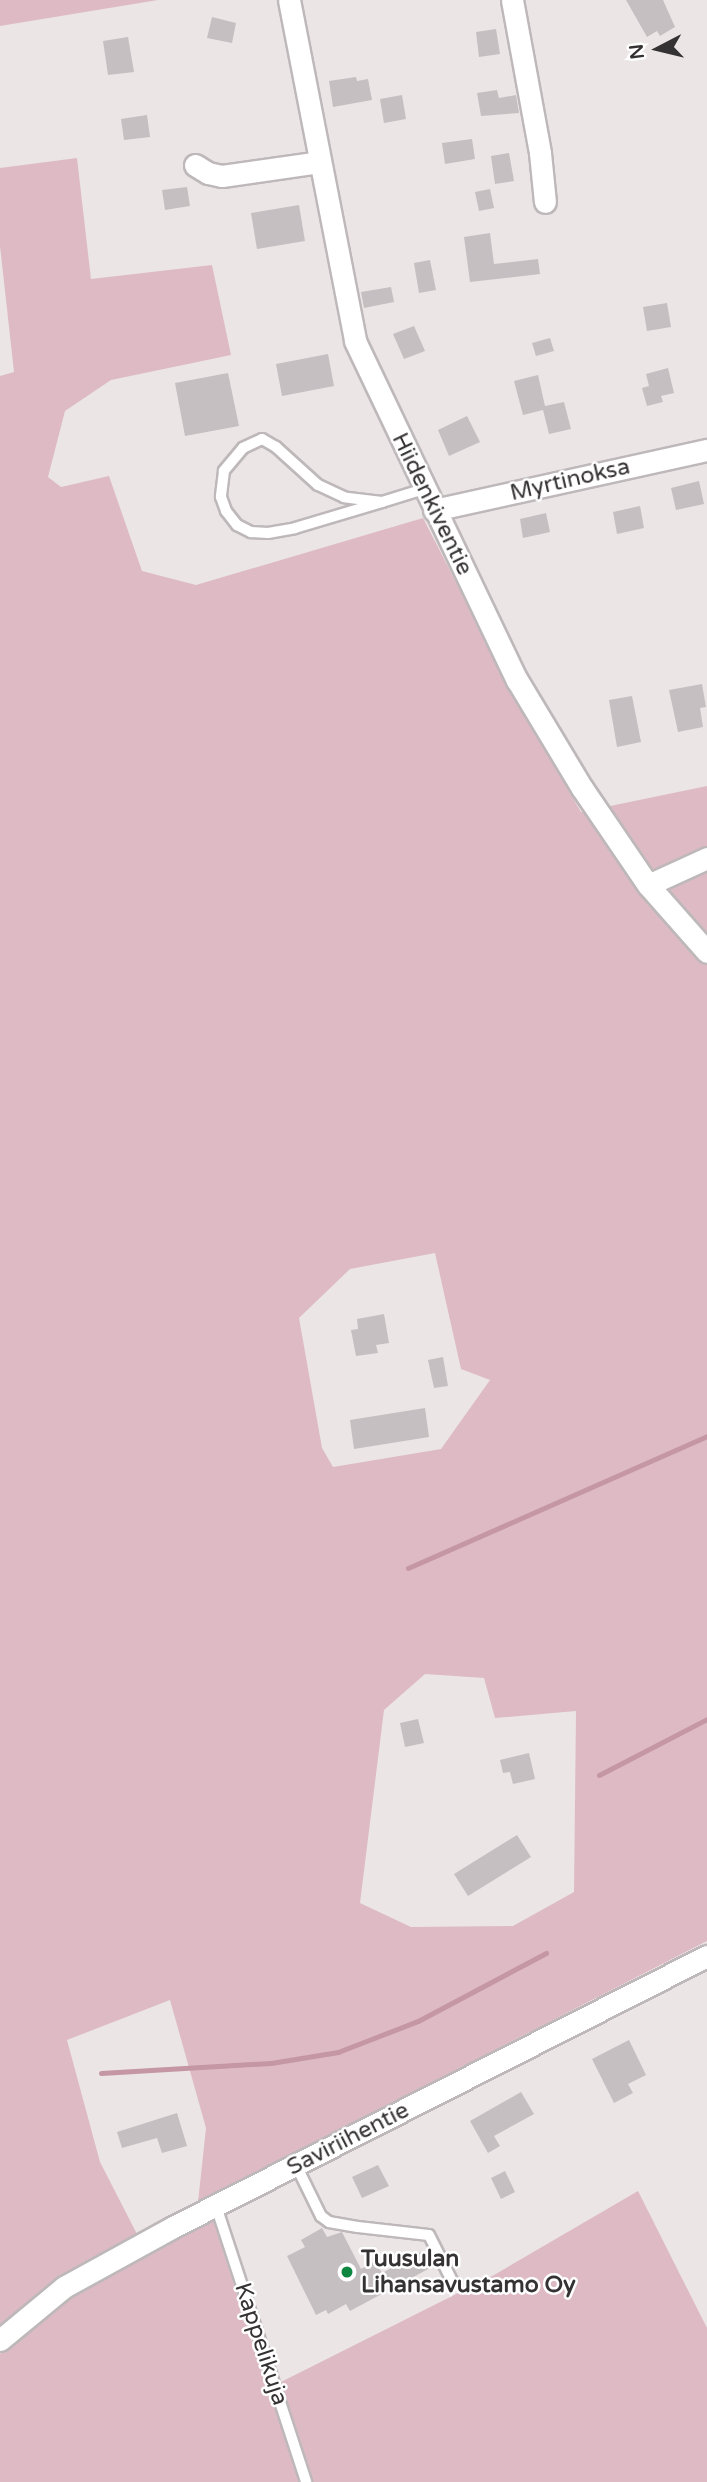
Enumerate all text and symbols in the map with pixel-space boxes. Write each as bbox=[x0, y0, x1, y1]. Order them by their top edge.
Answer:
north arrow bbox=[623, 14, 693, 84]
text: N bbox=[625, 43, 649, 60]
street label: Hiidenkiventie bbox=[386, 428, 478, 580]
street label: Myrtinoksa bbox=[507, 453, 633, 507]
street label: Saviriihentie bbox=[282, 2096, 414, 2182]
place label: Tuusulan Lihansavustamo Oy bbox=[361, 2245, 576, 2299]
marker: Tuusulan Lihansavustamo Oy bbox=[339, 2264, 355, 2280]
street label: Kappelikuja bbox=[228, 2279, 294, 2409]

